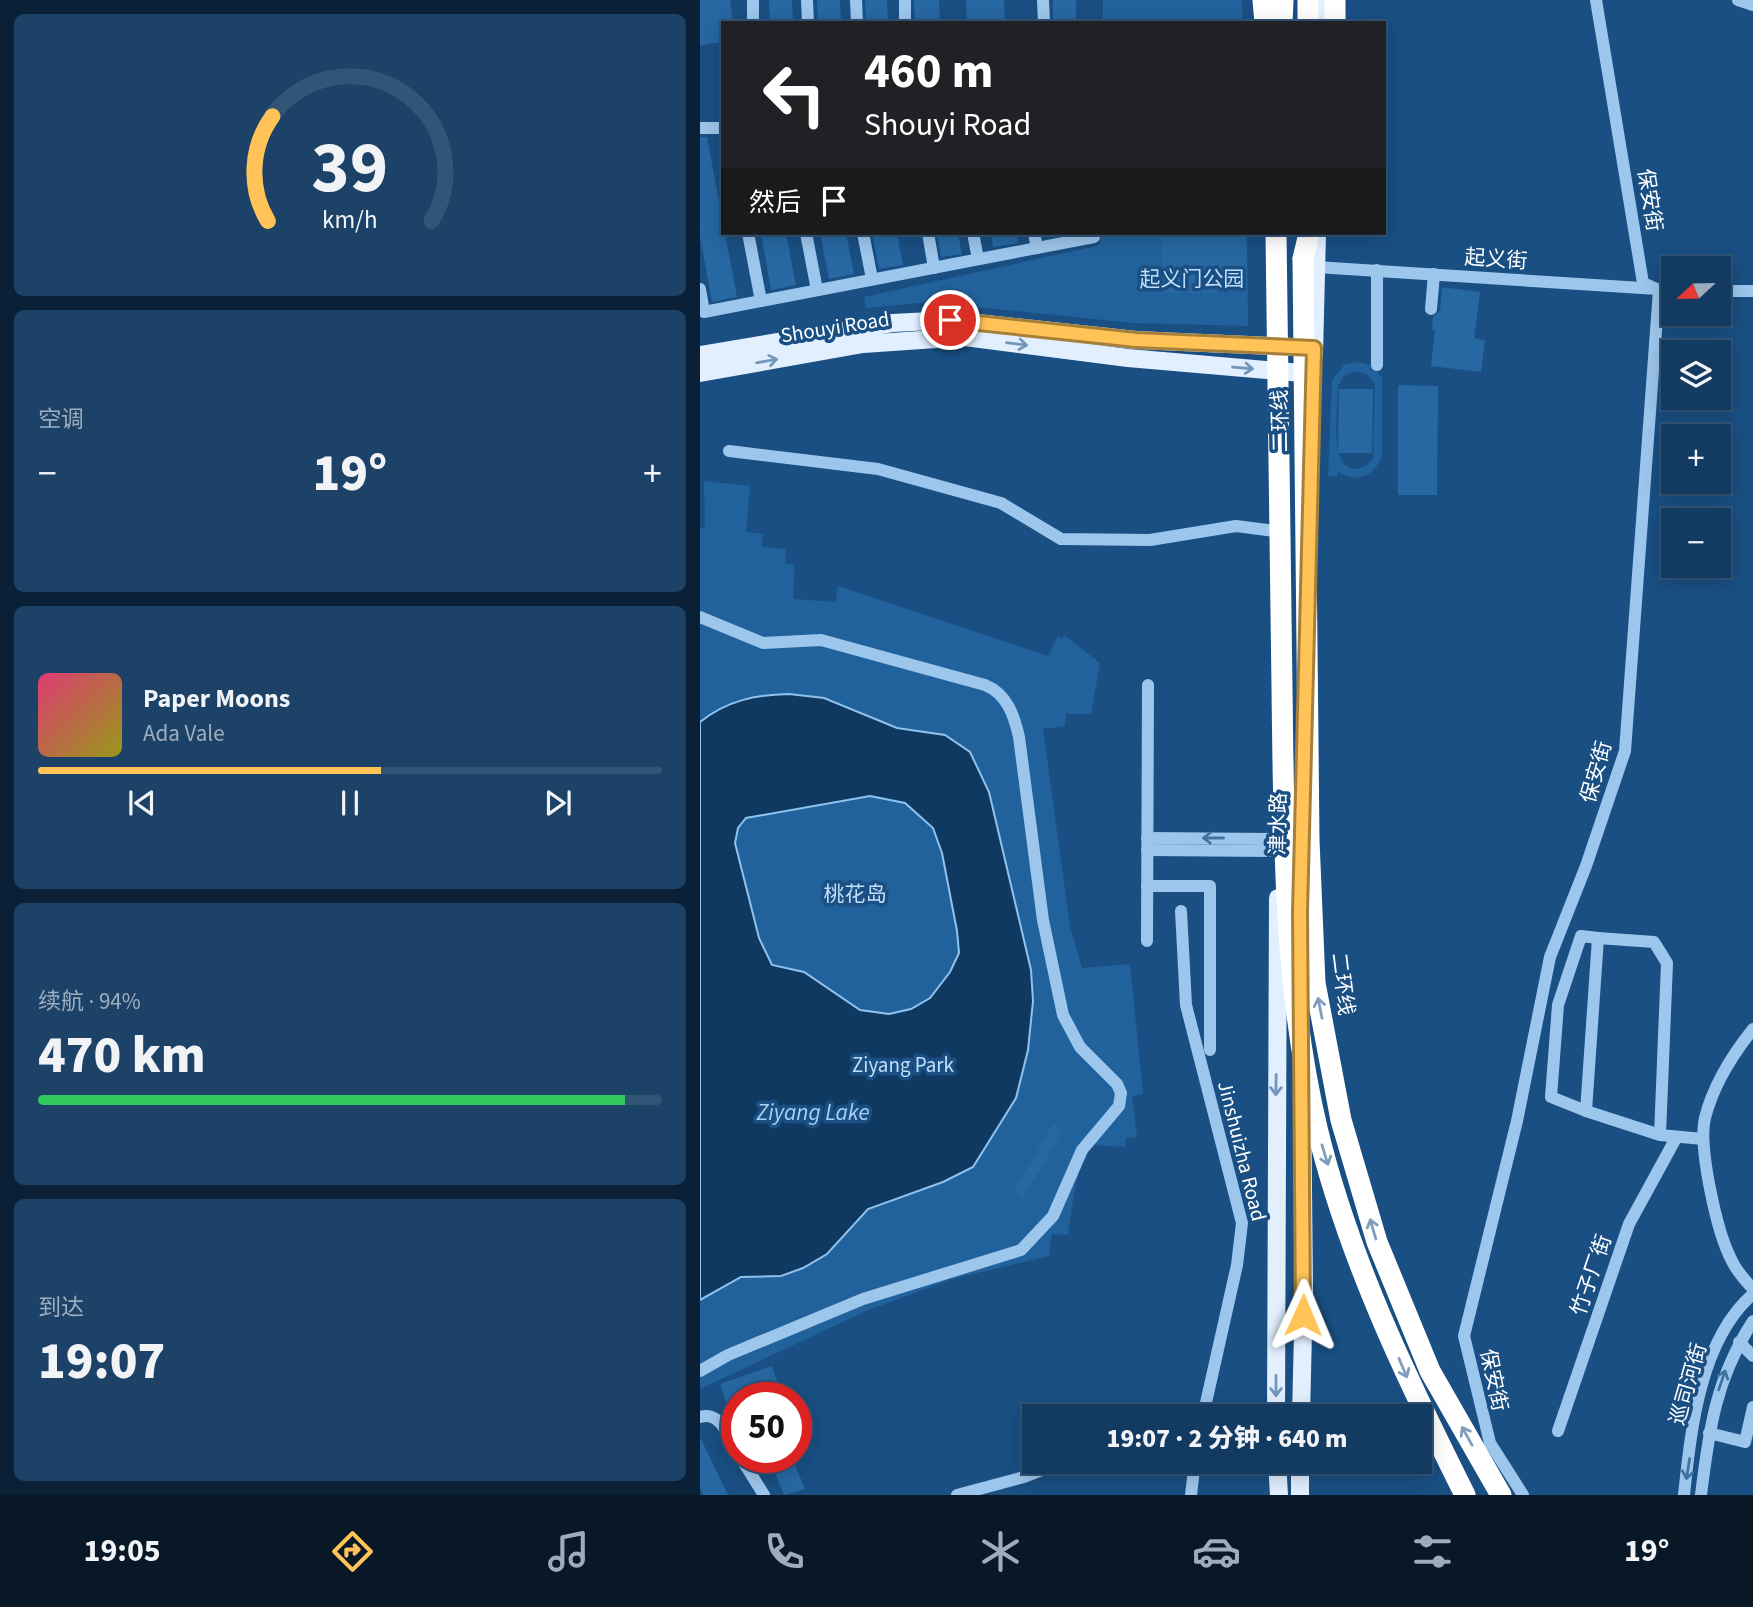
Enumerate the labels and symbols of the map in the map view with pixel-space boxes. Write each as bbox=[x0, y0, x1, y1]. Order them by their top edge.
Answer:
street label: 保安街 bbox=[1630, 167, 1670, 233]
street label: 起义街 bbox=[1464, 242, 1528, 276]
north arrow bbox=[1661, 256, 1731, 326]
park label: 起义门公园 bbox=[1140, 264, 1245, 294]
pin bbox=[920, 290, 980, 350]
street label: Shouyi Road bbox=[778, 304, 892, 350]
one-way arrow bbox=[1005, 337, 1028, 350]
one-way arrow bbox=[755, 354, 778, 367]
one-way arrow bbox=[1231, 362, 1254, 375]
street label: 二环线 bbox=[1264, 389, 1296, 453]
street label: 保安街 bbox=[1573, 738, 1619, 806]
street label: 津水路 bbox=[1262, 792, 1294, 856]
one-way arrow bbox=[1202, 832, 1225, 845]
park label: 桃花岛 bbox=[824, 879, 887, 909]
street label: 二环线 bbox=[1324, 951, 1362, 1017]
one-way arrow bbox=[1312, 997, 1326, 1020]
park label: Ziyang Park bbox=[852, 1050, 955, 1080]
one-way arrow bbox=[1269, 1073, 1283, 1096]
street label: Jinshuizha Road bbox=[1210, 1078, 1274, 1224]
water label: Ziyang Lake bbox=[756, 1096, 869, 1129]
one-way arrow bbox=[1320, 1143, 1333, 1165]
one-way arrow bbox=[1366, 1218, 1379, 1241]
street label: 竹子厂街 bbox=[1563, 1230, 1619, 1320]
position arrow bbox=[1266, 1278, 1340, 1352]
street label: 巡司河街 bbox=[1662, 1339, 1714, 1429]
street label: 保安街 bbox=[1473, 1346, 1515, 1414]
one-way arrow bbox=[1397, 1357, 1410, 1379]
one-way arrow bbox=[1716, 1369, 1729, 1391]
one-way arrow bbox=[1269, 1374, 1283, 1397]
speed limit sign: 50 bbox=[721, 1382, 812, 1473]
one-way arrow bbox=[1460, 1426, 1473, 1447]
one-way arrow bbox=[1681, 1457, 1694, 1480]

